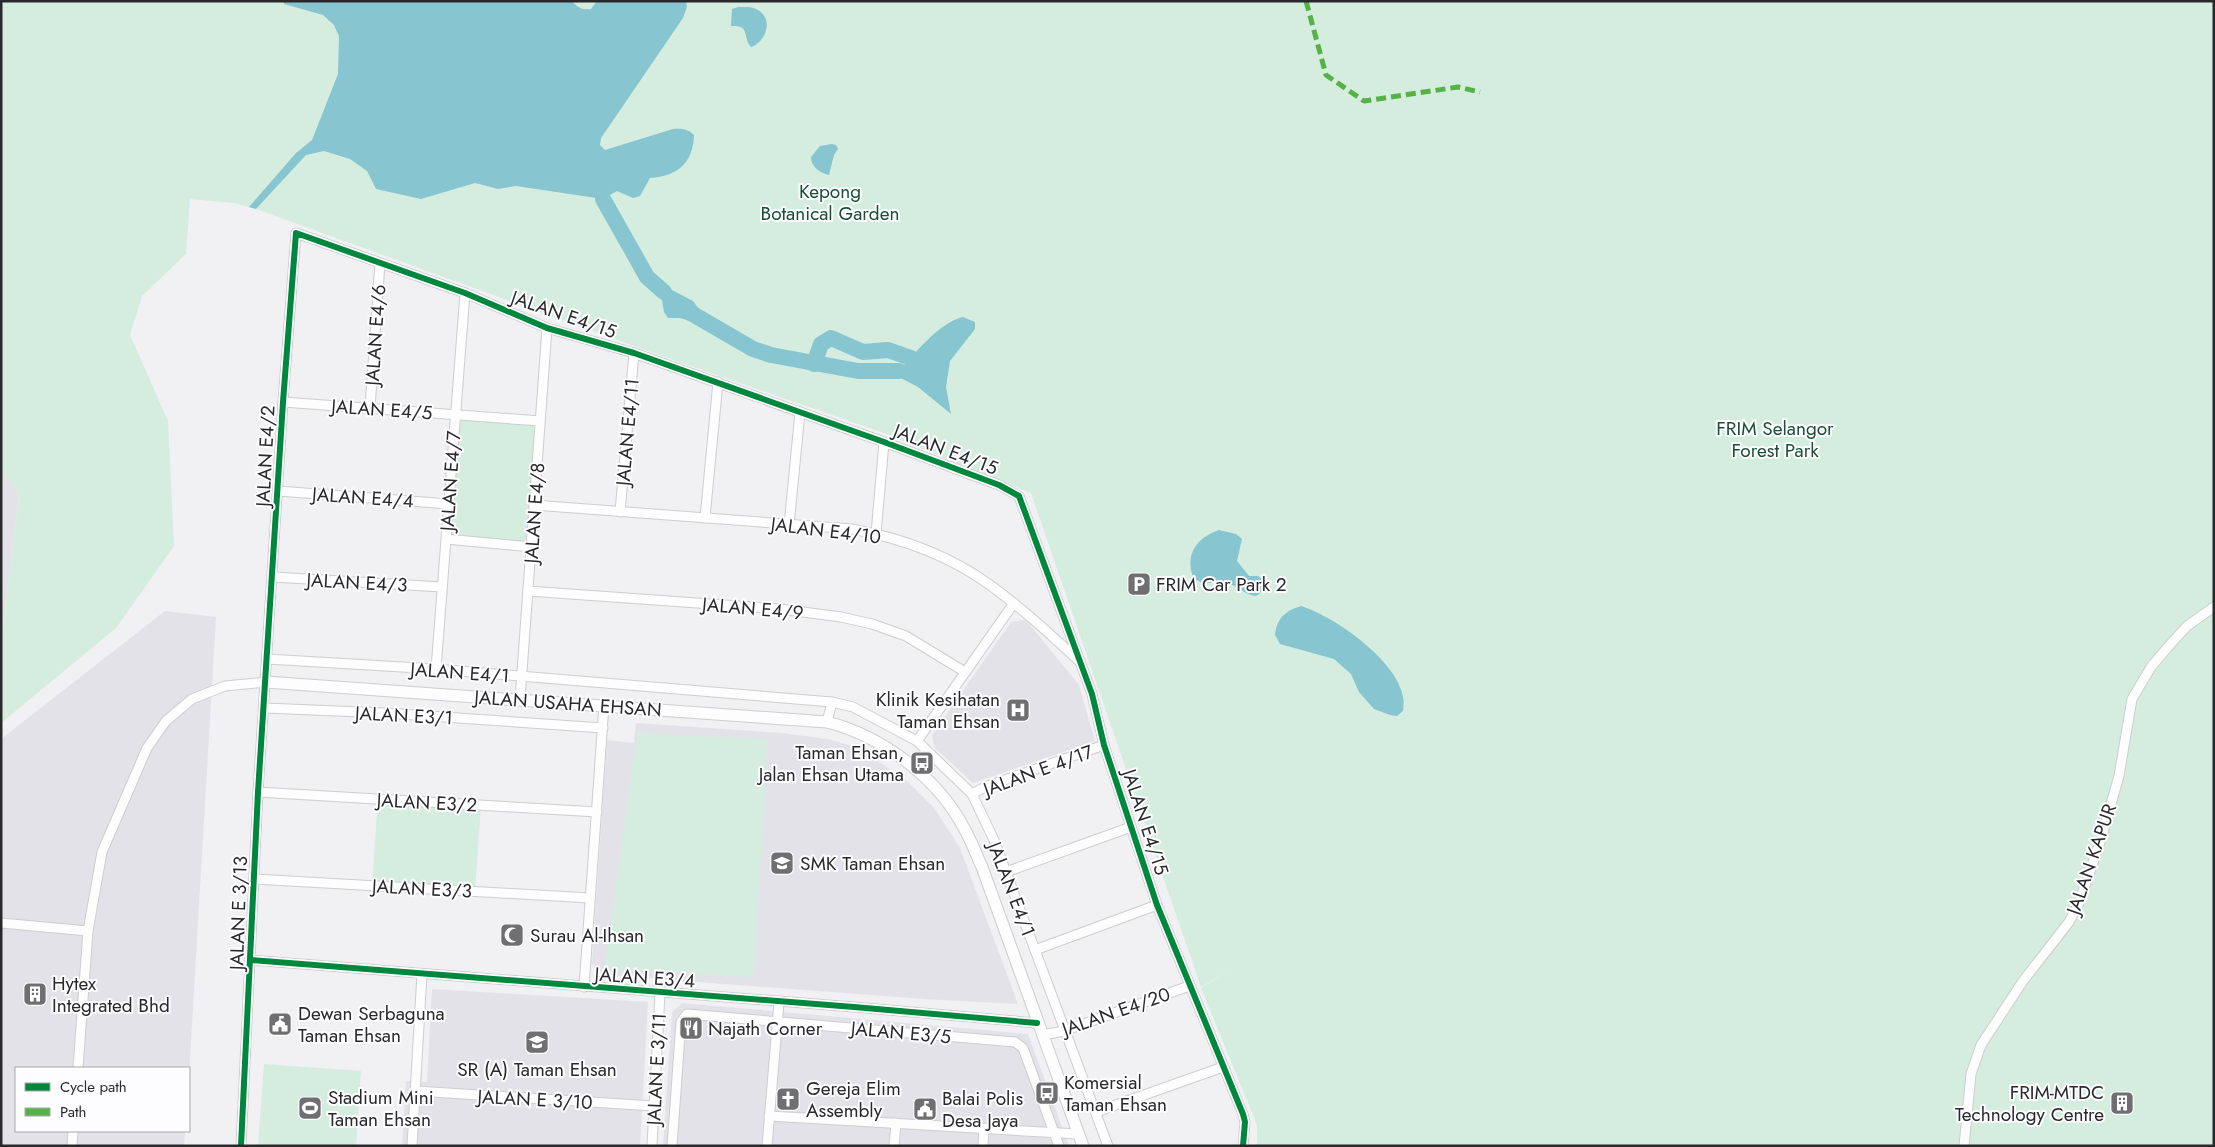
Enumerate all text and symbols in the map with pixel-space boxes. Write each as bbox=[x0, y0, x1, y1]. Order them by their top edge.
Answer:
park label: Kepong Botanical Garden bbox=[761, 178, 899, 227]
street label: JALAN E4/6 bbox=[358, 283, 393, 390]
street label: JALAN E4/15 bbox=[505, 283, 620, 345]
street label: JALAN E4/11 bbox=[609, 377, 646, 490]
street label: JALAN E4/5 bbox=[328, 392, 433, 426]
street label: JALAN E4/2 bbox=[249, 405, 282, 510]
park label: FRIM Selangor Forest Park bbox=[1716, 415, 1834, 464]
street label: JALAN E4/15 bbox=[887, 416, 1002, 482]
street label: JALAN E4/7 bbox=[433, 430, 467, 535]
street label: JALAN E4/8 bbox=[517, 462, 551, 567]
street label: JALAN E4/4 bbox=[308, 480, 415, 515]
street label: JALAN E4/10 bbox=[767, 510, 882, 551]
street label: JALAN E4/3 bbox=[303, 566, 408, 599]
parking icon: FRIM Car Park 2 bbox=[1126, 571, 1152, 597]
place label: FRIM Car Park 2 bbox=[1156, 571, 1287, 598]
street label: JALAN E4/9 bbox=[698, 590, 805, 626]
street label: JALAN E4/1 bbox=[407, 655, 510, 689]
street label: JALAN USAHA EHSAN bbox=[470, 683, 662, 724]
place label: Klinik Kesihatan Taman Ehsan bbox=[876, 686, 1000, 735]
hospital icon: Klinik Kesihatan Taman Ehsan bbox=[1005, 697, 1031, 723]
street label: JALAN E3/1 bbox=[351, 699, 454, 732]
street label: JALAN E 4/17 bbox=[977, 738, 1097, 804]
place label: Taman Ehsan, Jalan Ehsan Utama bbox=[756, 739, 904, 788]
bus stop icon: Taman Ehsan, Jalan Ehsan Utama bbox=[909, 750, 935, 776]
street label: JALAN E4/15 bbox=[1115, 763, 1175, 879]
street label: JALAN E3/2 bbox=[373, 786, 478, 819]
street label: JALAN KAPUR bbox=[2059, 800, 2123, 921]
street label: JALAN E4/1 bbox=[980, 835, 1042, 940]
school or university icon: SMK Taman Ehsan bbox=[769, 850, 795, 876]
place label: SMK Taman Ehsan bbox=[800, 850, 945, 877]
street label: JALAN E 3/13 bbox=[223, 856, 254, 974]
street label: JALAN E3/3 bbox=[368, 872, 473, 905]
mosque icon: Surau Al-Ihsan bbox=[499, 922, 525, 948]
place label: Surau Al-Ihsan bbox=[530, 922, 644, 949]
street label: JALAN E3/4 bbox=[591, 960, 696, 994]
place label: Hytex Integrated Bhd bbox=[52, 970, 170, 1019]
street label: JALAN E4/20 bbox=[1056, 980, 1174, 1044]
building icon: Hytex Integrated Bhd bbox=[22, 981, 48, 1007]
place label: Dewan Serbaguna Taman Ehsan bbox=[298, 1000, 445, 1049]
public building icon: Dewan Serbaguna Taman Ehsan bbox=[267, 1011, 293, 1037]
street label: JALAN E 3/11 bbox=[640, 1012, 673, 1129]
street label: JALAN E3/5 bbox=[847, 1014, 952, 1050]
restaurant icon: Najath Corner bbox=[678, 1015, 704, 1041]
place label: Najath Corner bbox=[708, 1015, 823, 1042]
school or university icon: SR (A) Taman Ehsan bbox=[524, 1029, 550, 1055]
place label: SR (A) Taman Ehsan bbox=[457, 1056, 617, 1083]
legend bbox=[15, 1067, 190, 1132]
place label: Komersial Taman Ehsan bbox=[1064, 1069, 1167, 1118]
place label: Gereja Elim Assembly bbox=[806, 1075, 901, 1124]
text: Cycle path bbox=[60, 1076, 127, 1098]
place label: FRIM-MTDC Technology Centre bbox=[1955, 1079, 2104, 1128]
bus stop icon: Komersial Taman Ehsan bbox=[1034, 1080, 1060, 1106]
street label: JALAN E 3/10 bbox=[474, 1083, 593, 1116]
place label: Stadium Mini Taman Ehsan bbox=[328, 1084, 434, 1133]
place label: Balai Polis Desa Jaya bbox=[942, 1085, 1023, 1134]
church icon: Gereja Elim Assembly bbox=[775, 1086, 801, 1112]
building icon: FRIM-MTDC Technology Centre bbox=[2109, 1090, 2135, 1116]
sports icon: Stadium Mini Taman Ehsan bbox=[297, 1095, 323, 1121]
public building icon: Balai Polis Desa Jaya bbox=[912, 1096, 938, 1122]
text: Path bbox=[60, 1101, 86, 1123]

